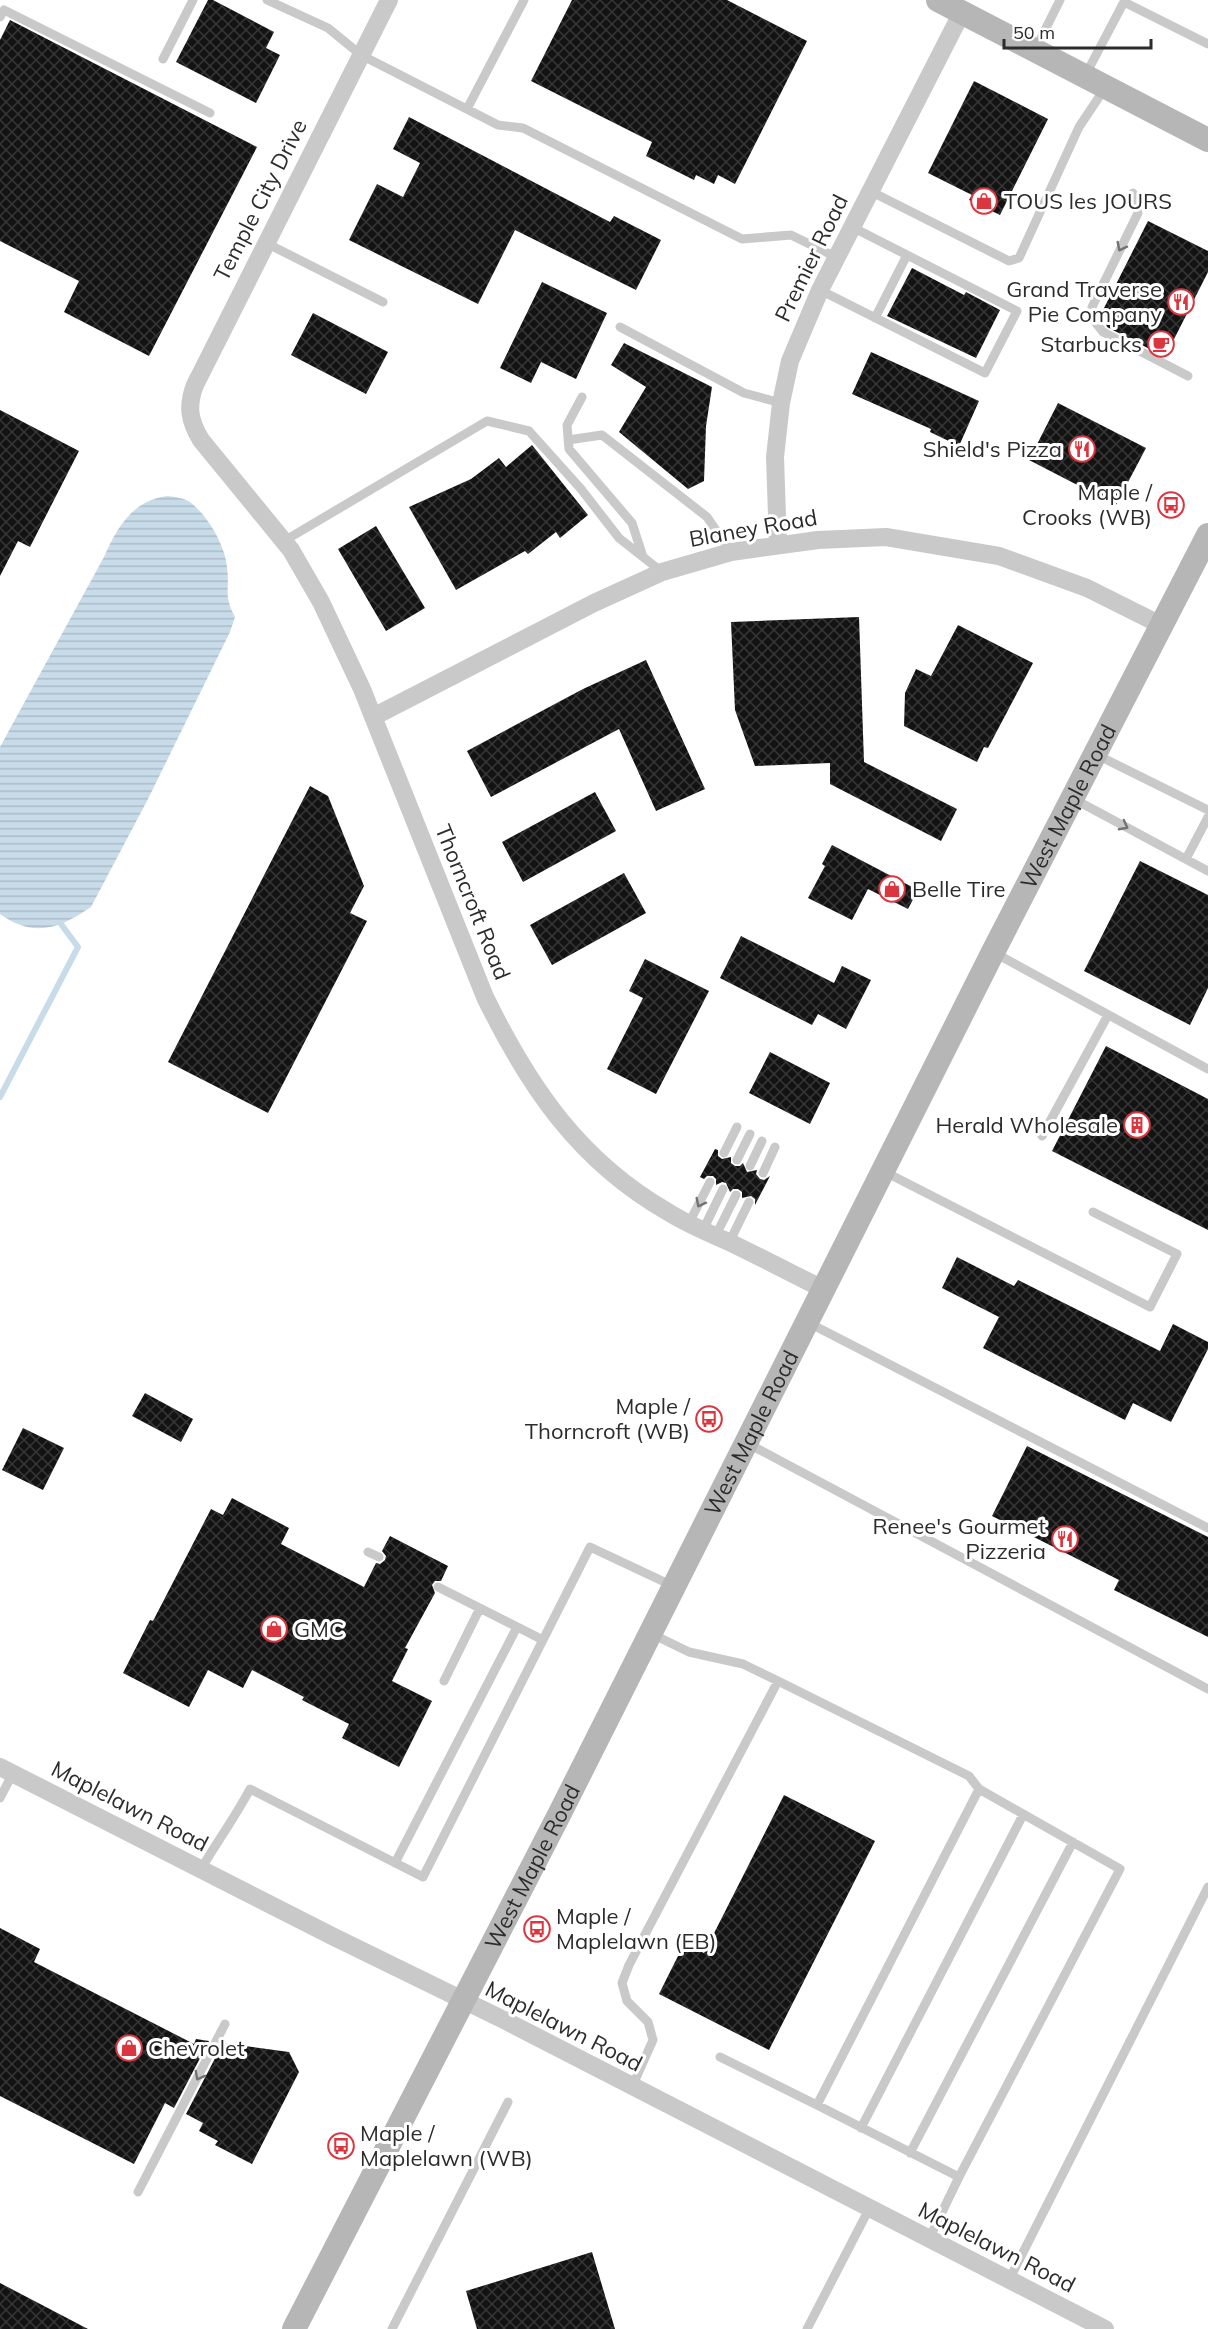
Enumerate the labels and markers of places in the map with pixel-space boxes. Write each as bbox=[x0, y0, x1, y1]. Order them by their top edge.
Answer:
shop icon: TOUS les JOURS bbox=[969, 186, 999, 216]
place label: TOUS les JOURS bbox=[1004, 187, 1172, 215]
place label: Grand Traverse Pie Company bbox=[1006, 275, 1162, 328]
restaurant icon: Grand Traverse Pie Company bbox=[1166, 287, 1196, 317]
cafe icon: Starbucks bbox=[1146, 329, 1176, 359]
place label: Starbucks bbox=[1041, 330, 1142, 358]
restaurant icon: Shield's Pizza bbox=[1067, 434, 1097, 464]
place label: Shield's Pizza bbox=[923, 435, 1062, 463]
place label: Maple / Crooks (WB) bbox=[1022, 478, 1153, 531]
bus stop icon: Maple / Crooks (WB) bbox=[1156, 490, 1186, 520]
shop icon: Belle Tire bbox=[877, 874, 907, 904]
place label: Belle Tire bbox=[912, 875, 1005, 903]
building icon: Herald Wholesale bbox=[1122, 1110, 1152, 1140]
place label: Herald Wholesale bbox=[935, 1111, 1118, 1139]
place label: Maple / Thorncroft (WB) bbox=[525, 1392, 691, 1445]
bus stop icon: Maple / Thorncroft (WB) bbox=[694, 1404, 724, 1434]
place label: Renee's Gourmet Pizzeria bbox=[872, 1512, 1046, 1565]
restaurant icon: Renee's Gourmet Pizzeria bbox=[1050, 1524, 1080, 1554]
shop icon: GMC bbox=[259, 1614, 289, 1644]
place label: GMC bbox=[294, 1615, 344, 1643]
place label: Maple / Maplelawn (EB) bbox=[556, 1902, 716, 1955]
bus stop icon: Maple / Maplelawn (EB) bbox=[522, 1914, 552, 1944]
shop icon: Chevrolet bbox=[114, 2033, 144, 2063]
place label: Chevrolet bbox=[148, 2034, 245, 2062]
place label: Maple / Maplelawn (WB) bbox=[360, 2119, 533, 2172]
bus stop icon: Maple / Maplelawn (WB) bbox=[326, 2131, 356, 2161]

